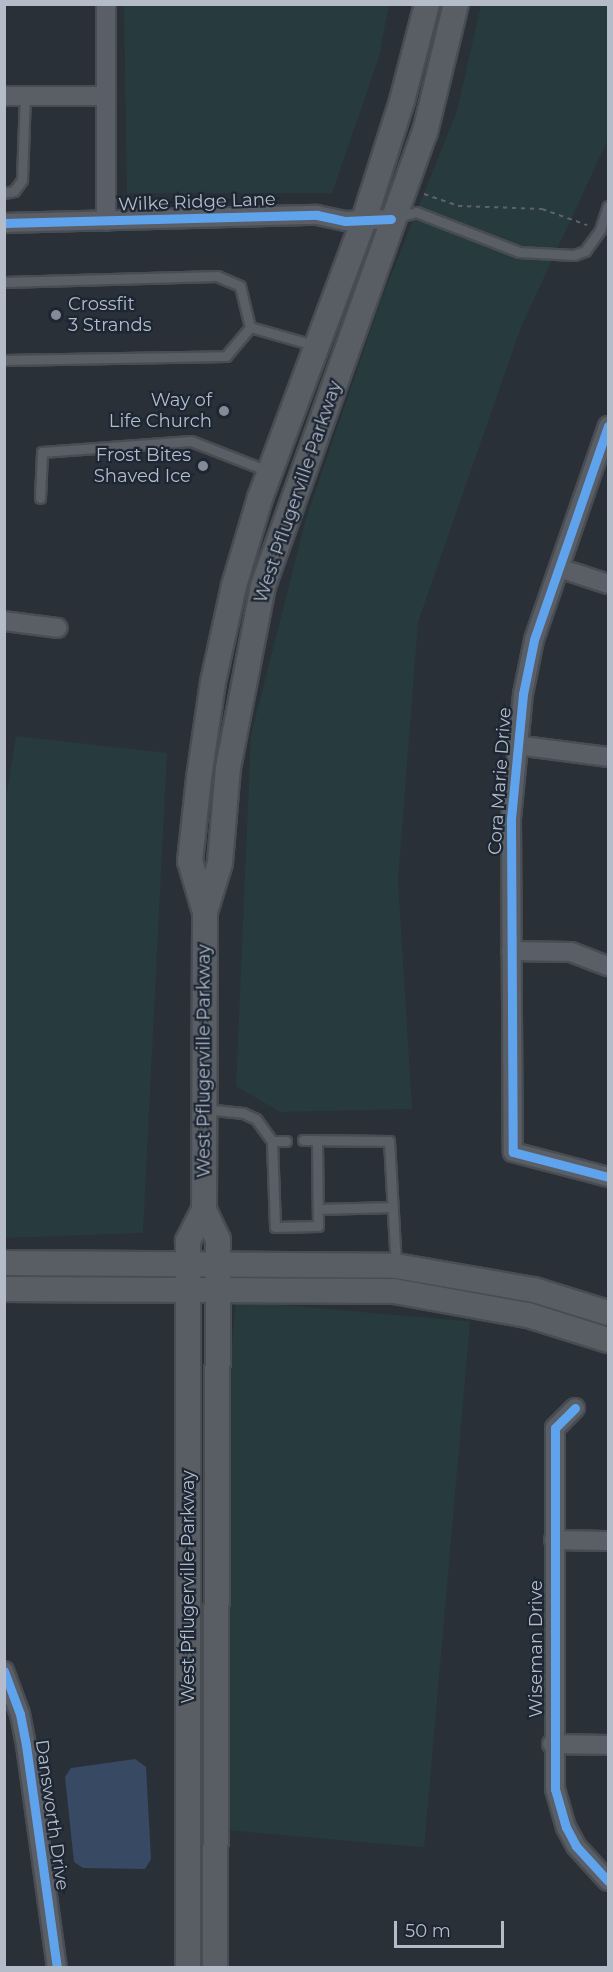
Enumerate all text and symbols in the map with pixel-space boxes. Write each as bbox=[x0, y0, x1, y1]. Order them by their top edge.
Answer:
street label: Wilke Ridge Lane bbox=[118, 188, 276, 216]
place label: Crossfit 3 Strands bbox=[68, 294, 152, 336]
marker: Crossfit 3 Strands bbox=[49, 308, 63, 322]
street label: West Pflugerville Parkway bbox=[250, 378, 346, 606]
place label: Way of Life Church bbox=[109, 390, 212, 432]
marker: Way of Life Church bbox=[217, 404, 231, 418]
place label: Frost Bites Shaved Ice bbox=[94, 445, 191, 488]
marker: Frost Bites Shaved Ice bbox=[196, 459, 210, 473]
street label: Cora Marie Drive bbox=[484, 706, 516, 856]
street label: West Pflugerville Parkway bbox=[193, 944, 215, 1178]
street label: West Pflugerville Parkway bbox=[177, 1470, 199, 1704]
street label: Wiseman Drive bbox=[525, 1580, 547, 1718]
street label: Dansworth Drive bbox=[31, 1738, 73, 1892]
scale bar bbox=[397, 1909, 506, 1947]
text: 50 m bbox=[405, 1920, 451, 1942]

